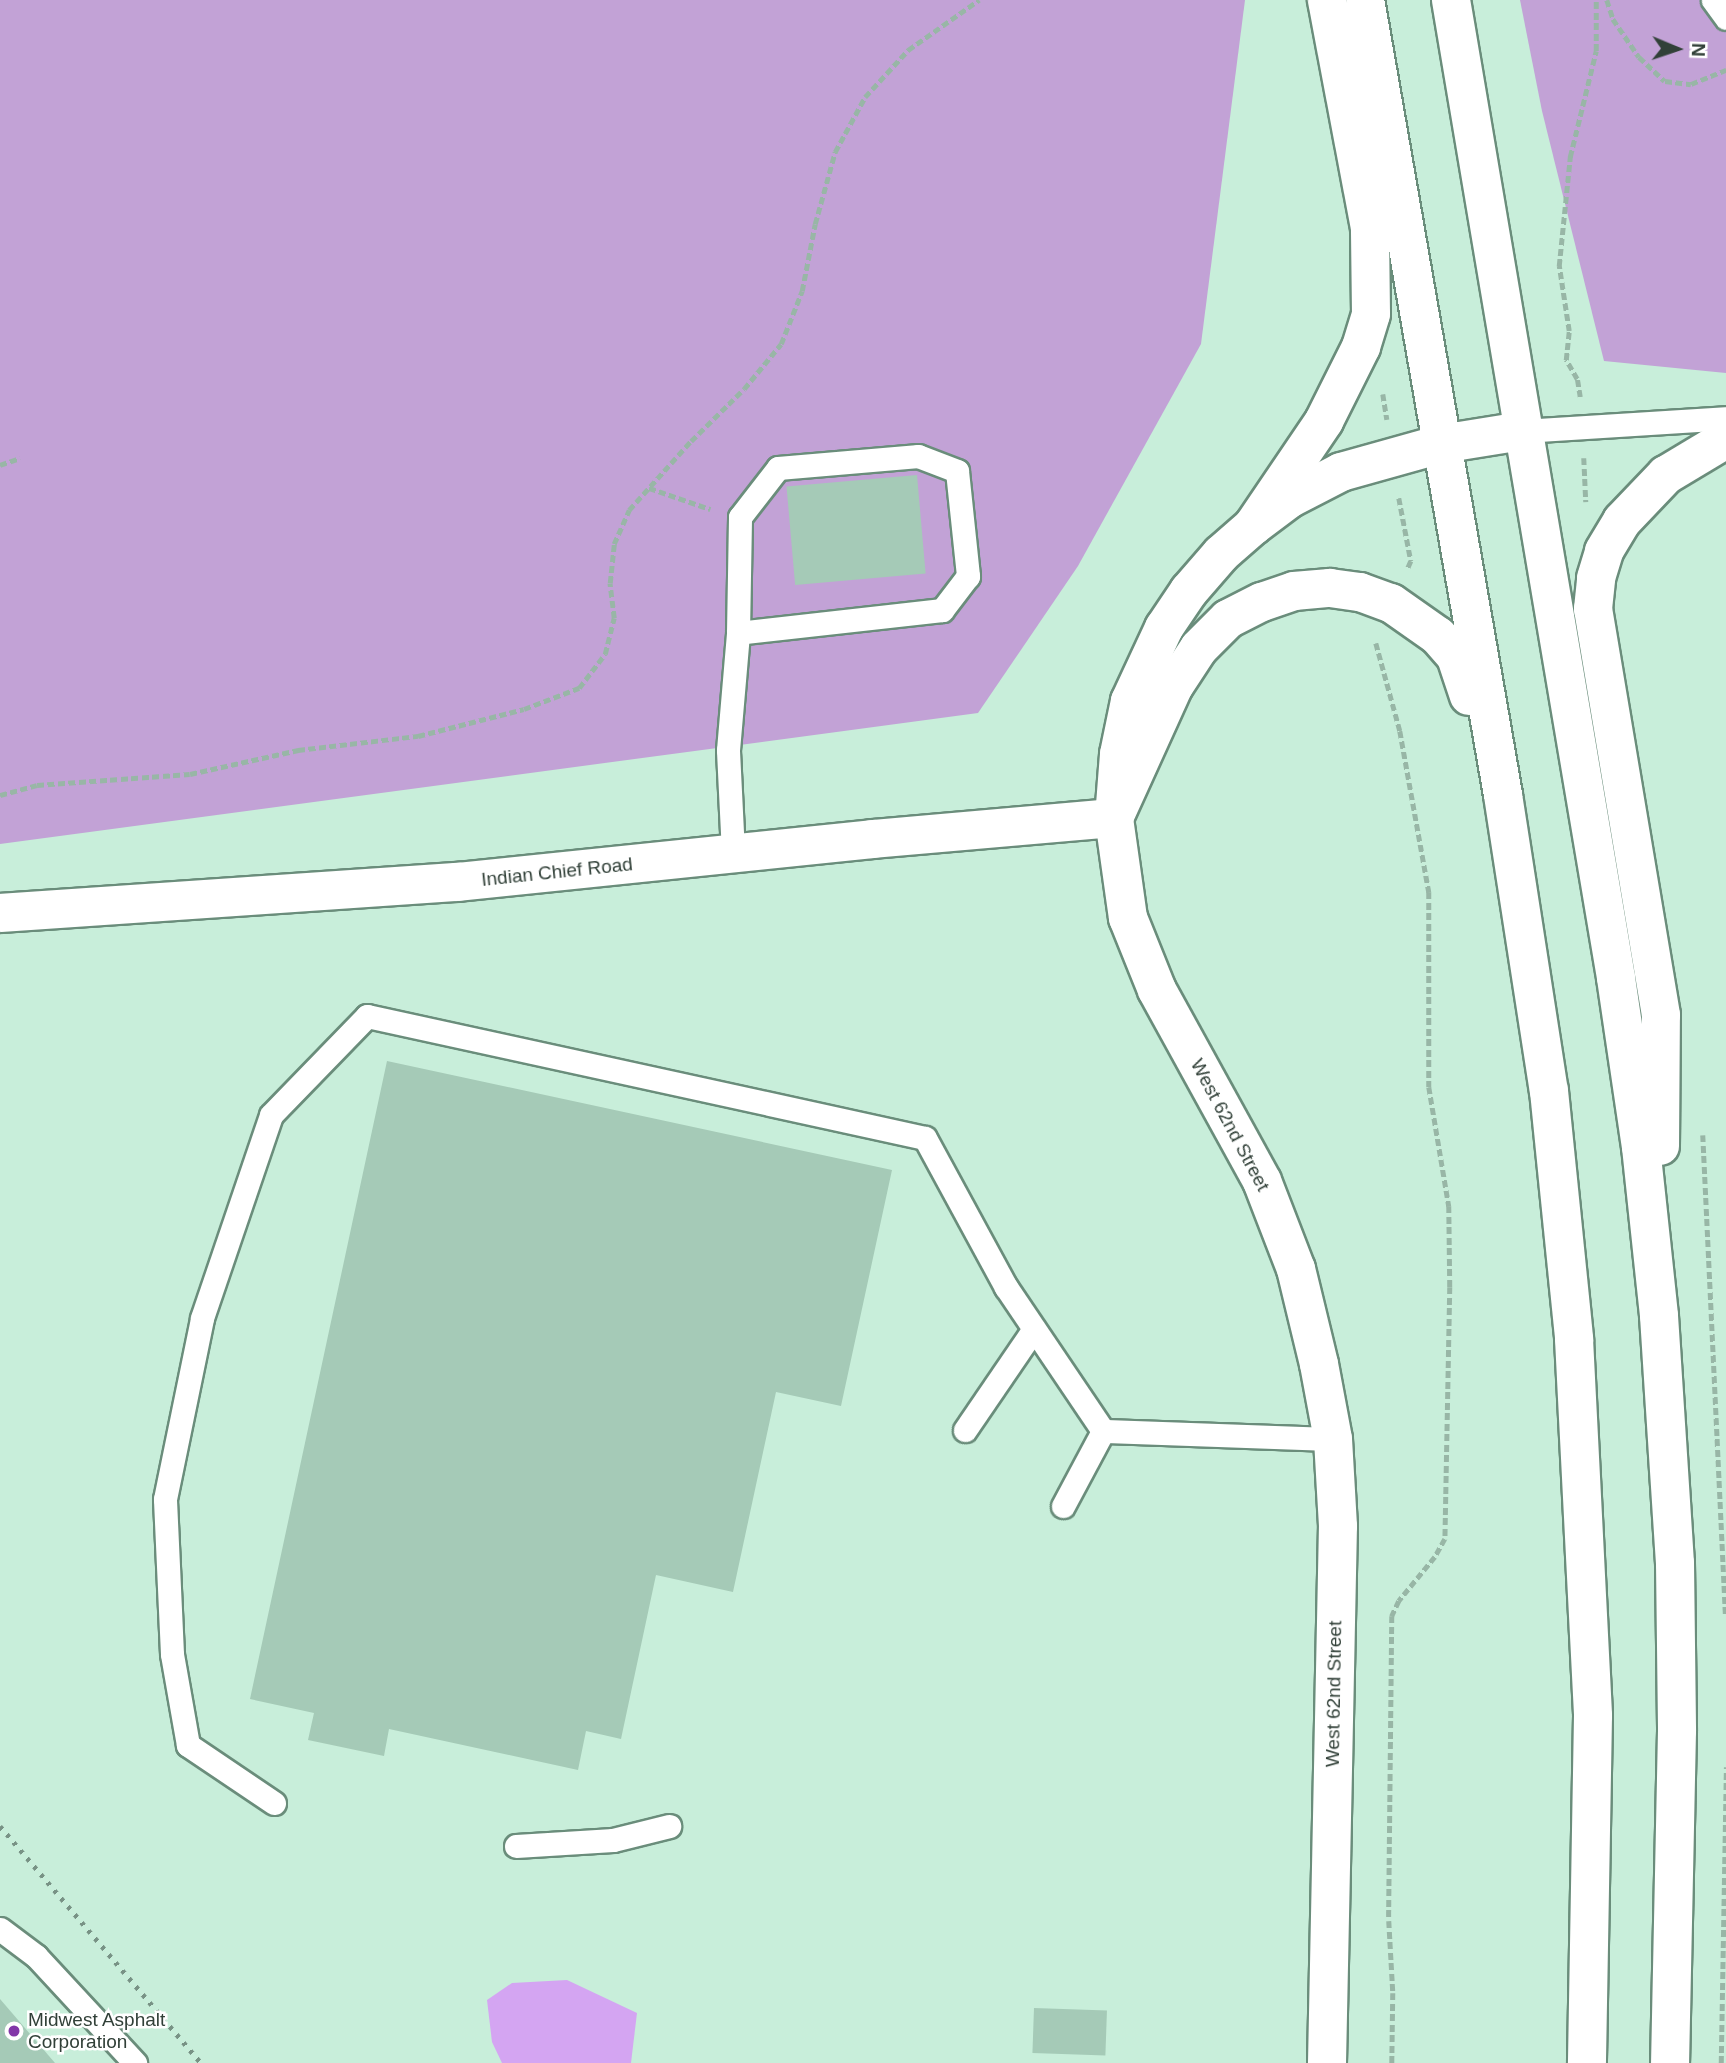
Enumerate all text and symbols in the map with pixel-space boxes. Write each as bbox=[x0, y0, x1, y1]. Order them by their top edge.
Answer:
north arrow bbox=[1642, 14, 1712, 84]
text: N bbox=[1688, 43, 1709, 57]
street label: Indian Chief Road bbox=[480, 853, 634, 891]
street label: West 62nd Street bbox=[1186, 1055, 1274, 1195]
street label: West 62nd Street bbox=[1321, 1621, 1347, 1767]
place label: Midwest Asphalt Corporation bbox=[28, 2009, 166, 2053]
marker: Midwest Asphalt Corporation bbox=[6, 2023, 22, 2039]

